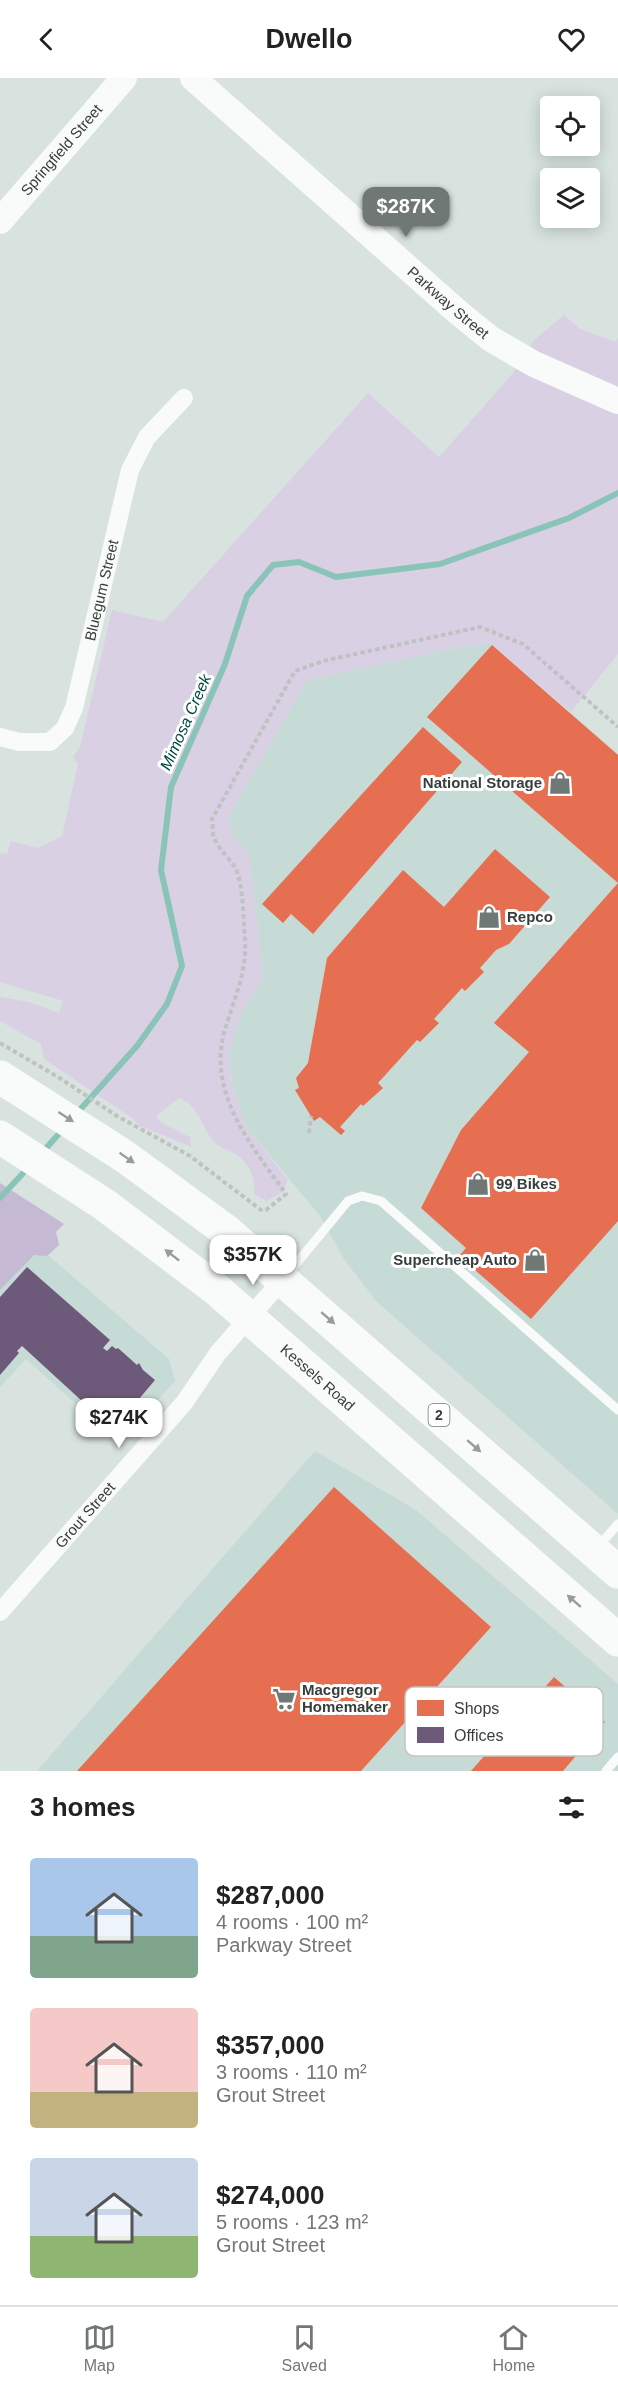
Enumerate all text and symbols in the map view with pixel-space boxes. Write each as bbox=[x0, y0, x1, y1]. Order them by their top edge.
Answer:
icon: back bbox=[30, 23, 63, 56]
icon: heart bbox=[555, 23, 588, 56]
text: Dwello bbox=[265, 24, 353, 54]
map controls bbox=[540, 96, 600, 228]
button: locate bbox=[540, 96, 600, 156]
street label: Springfield Street bbox=[17, 100, 106, 199]
button: layers bbox=[540, 168, 600, 228]
pin: $287K bbox=[364, 187, 448, 238]
text: $287K bbox=[377, 195, 435, 217]
street label: Parkway Street bbox=[404, 263, 493, 342]
street label: Bluegum Street bbox=[81, 537, 122, 642]
water label: Mimosa Creek bbox=[157, 671, 215, 773]
shop icon: National Storage bbox=[547, 770, 573, 796]
place label: National Storage bbox=[423, 774, 542, 791]
shop icon: Repco bbox=[476, 904, 502, 930]
place label: Repco bbox=[507, 908, 553, 925]
one-way arrow bbox=[57, 1111, 73, 1123]
one-way arrow bbox=[118, 1152, 134, 1164]
shop icon: 99 Bikes bbox=[465, 1171, 491, 1197]
place label: 99 Bikes bbox=[496, 1175, 557, 1192]
pin: $357K bbox=[211, 1235, 295, 1286]
text: $357K bbox=[224, 1243, 282, 1265]
shop icon: Supercheap Auto bbox=[522, 1247, 548, 1273]
one-way arrow bbox=[164, 1249, 179, 1261]
place label: Supercheap Auto bbox=[393, 1251, 517, 1268]
one-way arrow bbox=[320, 1311, 336, 1324]
street label: Kessels Road bbox=[277, 1340, 358, 1414]
pin: $274K bbox=[77, 1398, 161, 1449]
road number: 2 bbox=[428, 1404, 450, 1426]
text: $274K bbox=[90, 1406, 148, 1428]
one-way arrow bbox=[466, 1439, 481, 1452]
street label: Grout Street bbox=[51, 1478, 119, 1551]
one-way arrow bbox=[567, 1595, 582, 1608]
place label: Macgregor Homemaker bbox=[302, 1681, 388, 1715]
supermarket icon: Macgregor Homemaker bbox=[271, 1686, 297, 1712]
legend bbox=[405, 1687, 603, 1756]
text: Shops bbox=[454, 1700, 499, 1717]
text: Offices bbox=[454, 1727, 504, 1744]
icon: filters bbox=[555, 1791, 588, 1824]
text: 3 homes bbox=[30, 1792, 136, 1822]
text: $287,000 bbox=[216, 1880, 324, 1910]
icon: home bbox=[78, 1882, 150, 1954]
text: 4 rooms · 100 m² bbox=[216, 1911, 368, 1933]
text: Parkway Street bbox=[216, 1934, 352, 1956]
text: $357,000 bbox=[216, 2030, 324, 2060]
icon: home bbox=[78, 2032, 150, 2104]
text: 3 rooms · 110 m² bbox=[216, 2061, 367, 2083]
text: Grout Street bbox=[216, 2084, 325, 2106]
text: $274,000 bbox=[216, 2180, 324, 2210]
icon: home bbox=[78, 2182, 150, 2254]
text: 5 rooms · 123 m² bbox=[216, 2211, 368, 2233]
text: Grout Street bbox=[216, 2234, 325, 2256]
tab: Map bbox=[83, 2321, 116, 2375]
tab: Saved bbox=[281, 2321, 327, 2375]
tab: Home bbox=[492, 2321, 535, 2375]

